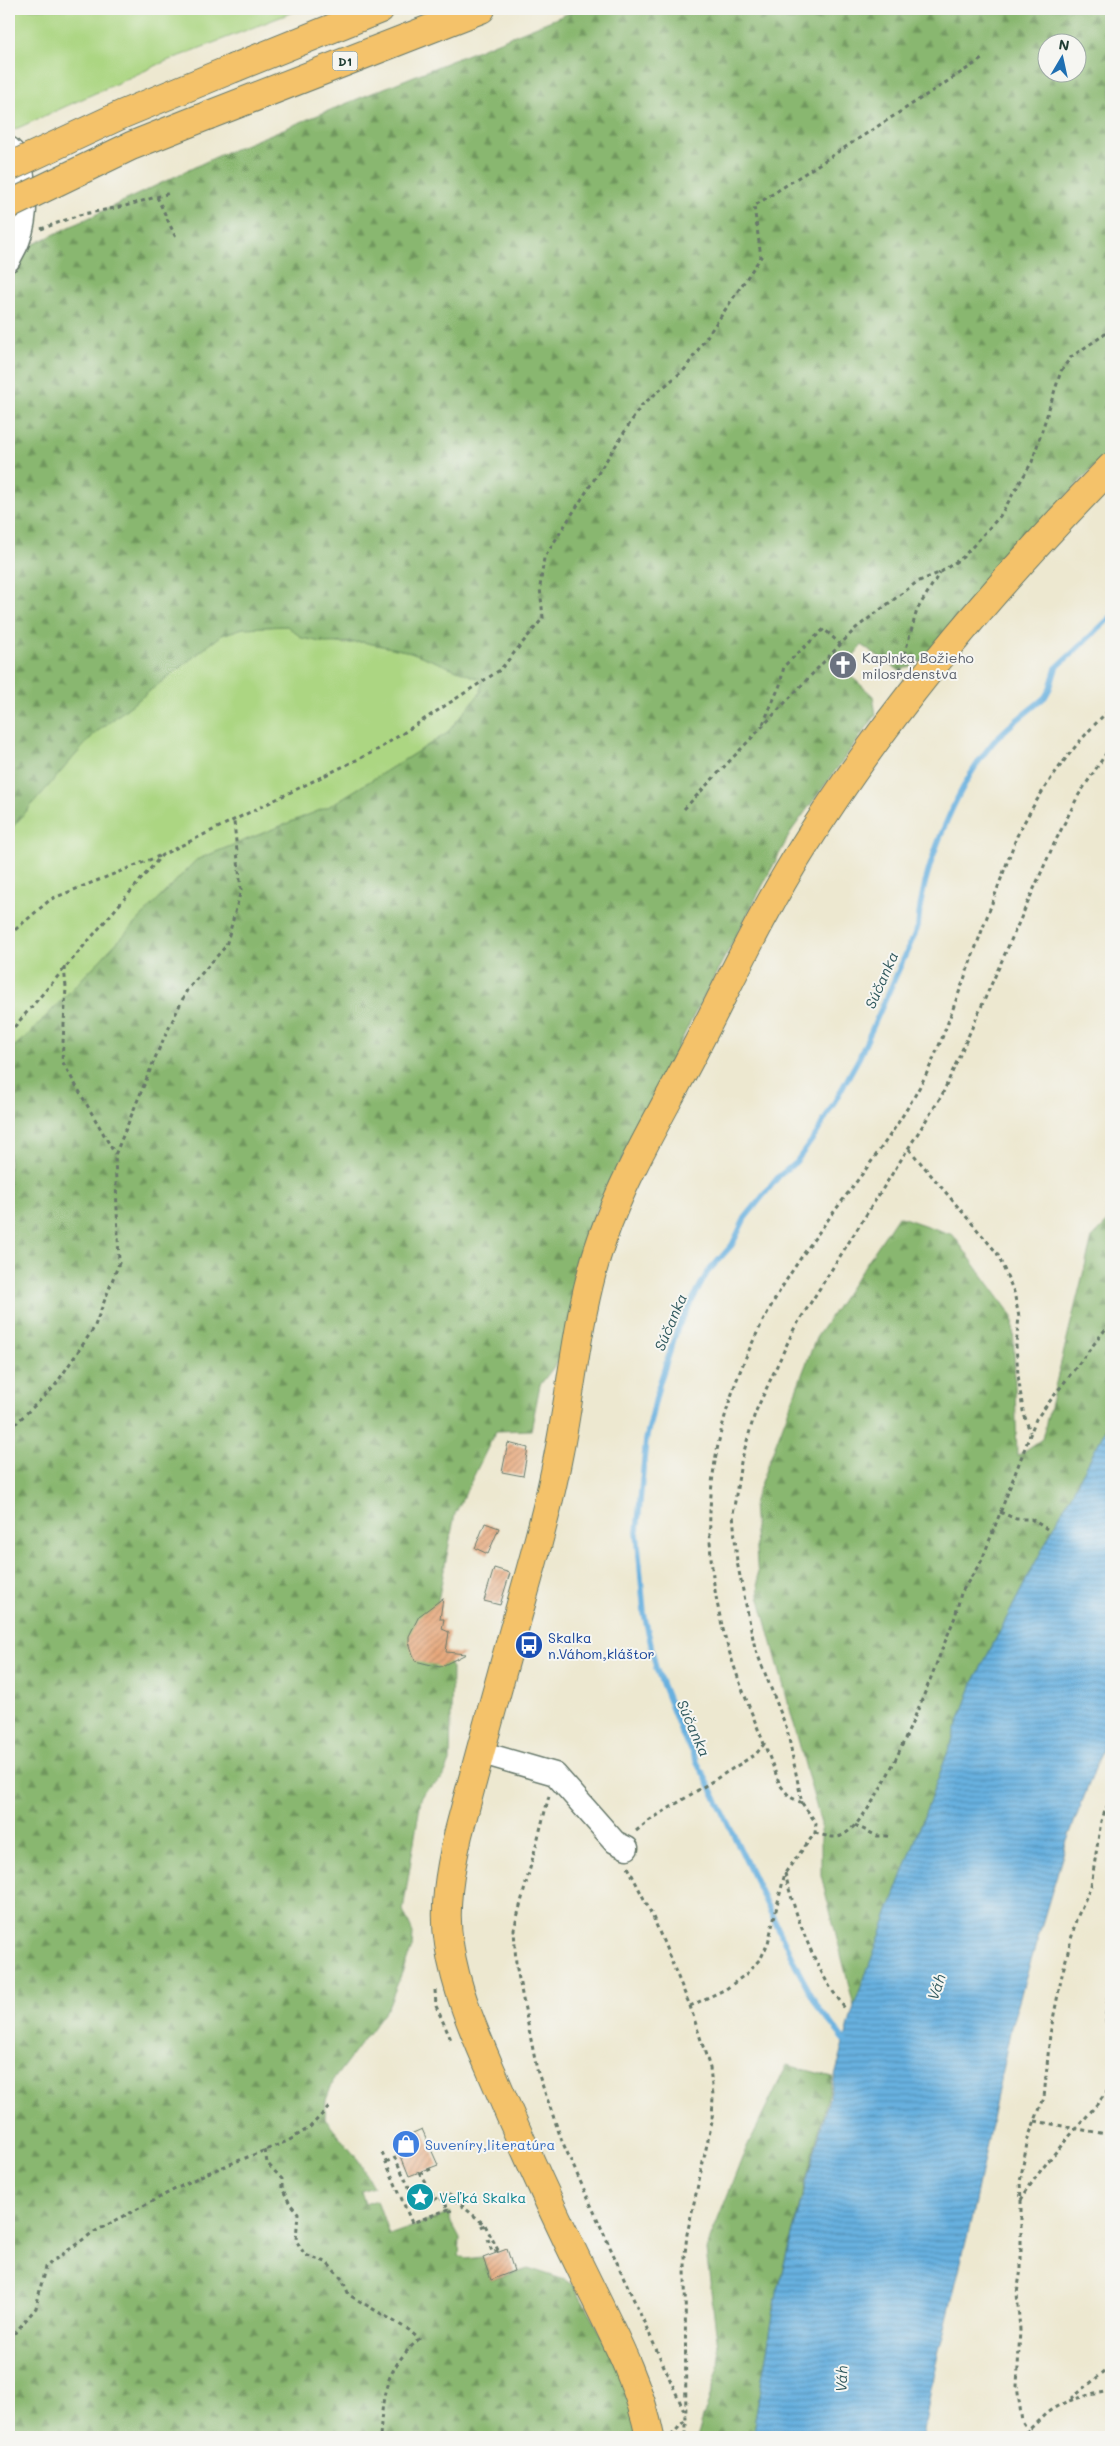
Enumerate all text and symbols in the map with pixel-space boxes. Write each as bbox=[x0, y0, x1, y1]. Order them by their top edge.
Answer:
north arrow bbox=[1038, 32, 1088, 82]
text: N bbox=[1057, 34, 1071, 55]
road number: D1 bbox=[332, 51, 358, 70]
place label: Kaplnka Božieho milosrdenstva bbox=[862, 648, 974, 683]
church icon: Kaplnka Božieho milosrdenstva bbox=[828, 650, 858, 680]
water label: Súčanka bbox=[860, 948, 902, 1012]
water label: Súčanka bbox=[649, 1290, 691, 1354]
place label: Skalka n.Váhom,kláštor bbox=[548, 1628, 655, 1663]
bus stop icon: Skalka n.Váhom,kláštor bbox=[514, 1630, 544, 1660]
water label: Súčanka bbox=[673, 1696, 715, 1760]
water label: Váh bbox=[922, 1971, 950, 2003]
shop icon: Suveníry,literatúra bbox=[391, 2129, 421, 2159]
place label: Suveníry,literatúra bbox=[425, 2135, 555, 2154]
place icon: Veľká Skalka bbox=[405, 2182, 435, 2212]
place label: Veľká Skalka bbox=[439, 2188, 526, 2207]
water label: Váh bbox=[831, 2365, 851, 2393]

